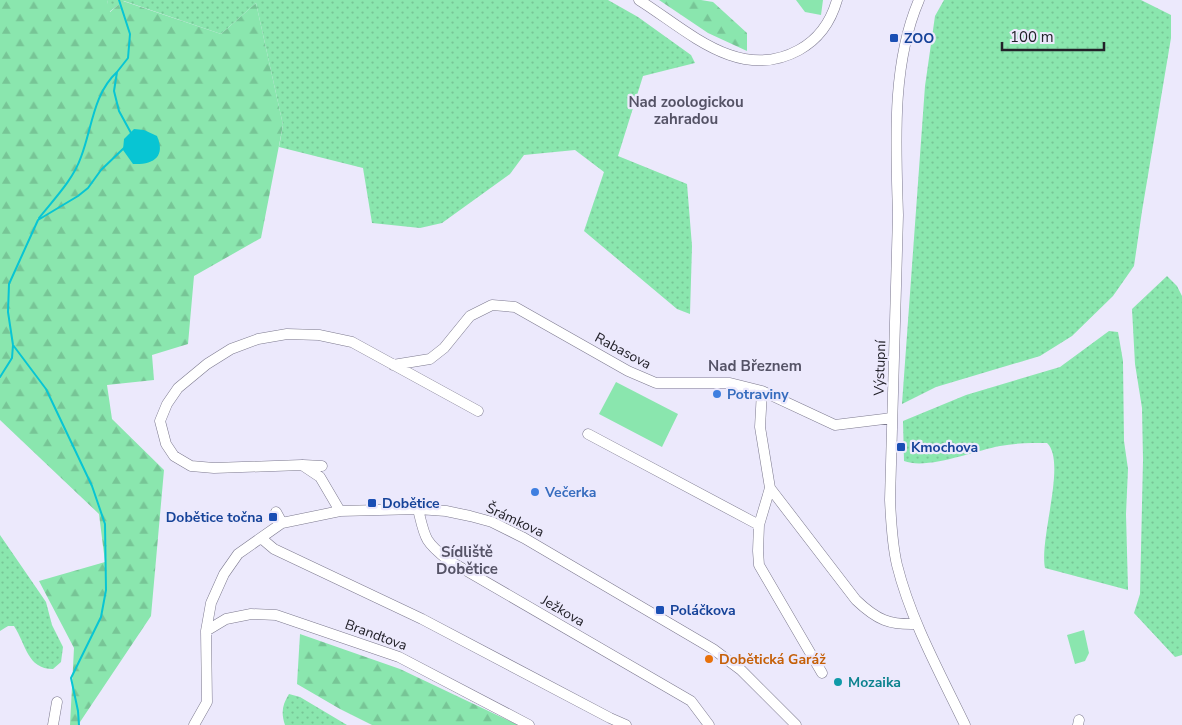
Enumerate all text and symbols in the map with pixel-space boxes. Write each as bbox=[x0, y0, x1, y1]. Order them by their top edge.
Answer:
scale bar bbox=[1002, 20, 1104, 52]
text: 100 m bbox=[1010, 27, 1054, 47]
place label: ZOO bbox=[904, 29, 934, 48]
marker: ZOO bbox=[888, 32, 900, 44]
district label: Nad zoologickou zahradou bbox=[628, 92, 744, 129]
street label: Rabasova bbox=[591, 328, 655, 374]
street label: Výstupní bbox=[870, 339, 890, 397]
district label: Nad Březnem bbox=[708, 356, 802, 376]
place label: Potraviny bbox=[727, 385, 789, 404]
marker: Potraviny bbox=[711, 388, 723, 400]
place label: Kmochova bbox=[911, 438, 978, 457]
marker: Kmochova bbox=[895, 441, 907, 453]
place label: Večerka bbox=[544, 483, 596, 502]
marker: Večerka bbox=[529, 486, 541, 498]
place label: Dobětice bbox=[382, 494, 440, 513]
marker: Dobětice bbox=[366, 497, 378, 509]
street label: Šrámkova bbox=[483, 498, 547, 542]
place label: Dobětice točna bbox=[166, 508, 263, 527]
marker: Dobětice točna bbox=[267, 511, 279, 523]
district label: Sídliště Dobětice bbox=[436, 542, 498, 579]
street label: Ježkova bbox=[537, 590, 588, 631]
place label: Poláčkova bbox=[670, 601, 736, 620]
marker: Poláčkova bbox=[654, 604, 666, 616]
street label: Brandtova bbox=[342, 615, 410, 655]
place label: Dobětická Garáž bbox=[719, 650, 826, 669]
marker: Dobětická Garáž bbox=[703, 653, 715, 665]
place label: Mozaika bbox=[848, 673, 901, 692]
marker: Mozaika bbox=[832, 676, 844, 688]

